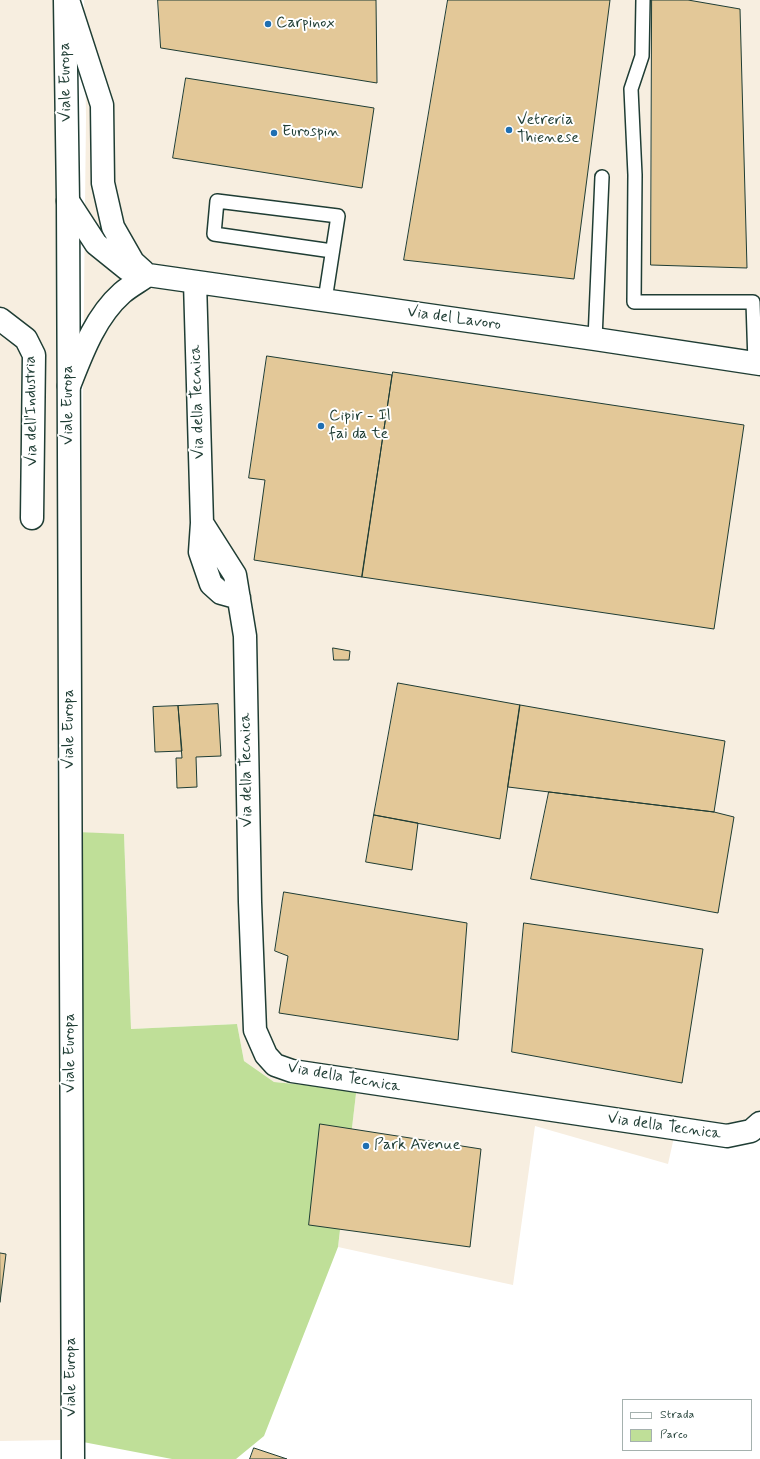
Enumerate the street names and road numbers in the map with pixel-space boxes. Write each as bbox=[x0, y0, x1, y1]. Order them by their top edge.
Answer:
street label: Viale Europa bbox=[56, 42, 76, 122]
street label: Via del Lavoro bbox=[406, 303, 502, 335]
street label: Via della Tecnica bbox=[186, 344, 210, 460]
street label: Via dell'Industria bbox=[21, 355, 43, 467]
street label: Viale Europa bbox=[59, 365, 79, 445]
street label: Viale Europa bbox=[60, 689, 80, 769]
street label: Via della Tecnica bbox=[236, 713, 258, 827]
street label: Viale Europa bbox=[61, 1013, 81, 1093]
street label: Via della Tecnica bbox=[286, 1059, 402, 1097]
street label: Via della Tecnica bbox=[606, 1110, 722, 1144]
street label: Viale Europa bbox=[62, 1337, 82, 1417]

